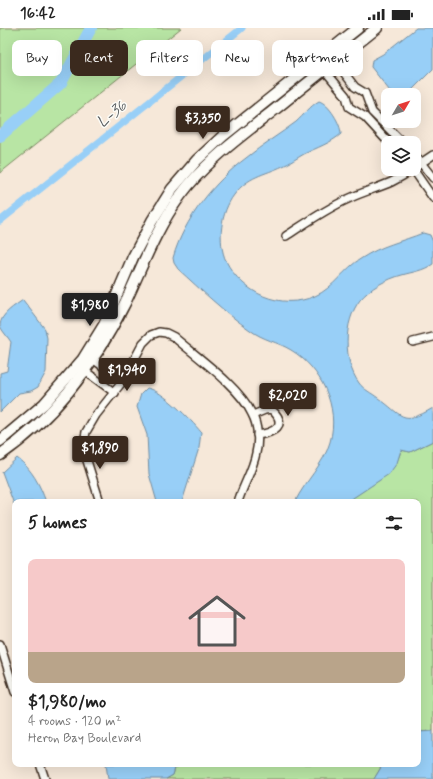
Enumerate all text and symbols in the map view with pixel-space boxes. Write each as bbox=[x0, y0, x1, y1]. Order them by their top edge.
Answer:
text: 16:42 bbox=[20, 4, 56, 24]
chip: Buy bbox=[12, 40, 62, 76]
chip: Rent bbox=[70, 40, 128, 76]
chip: Filters bbox=[136, 40, 203, 76]
chip: New bbox=[211, 40, 264, 76]
chip: Apartment bbox=[272, 40, 363, 76]
north arrow bbox=[381, 88, 421, 128]
map controls bbox=[381, 88, 421, 176]
water label: L-36 bbox=[93, 95, 132, 133]
pin: $3,350 bbox=[170, 106, 236, 140]
text: $3,350 bbox=[185, 110, 221, 127]
button: layers bbox=[381, 136, 421, 176]
pin: $1,980 bbox=[57, 293, 123, 327]
text: $1,980 bbox=[71, 297, 109, 314]
pin: $1,940 bbox=[94, 358, 160, 392]
text: $1,940 bbox=[108, 362, 146, 379]
pin: $2,020 bbox=[255, 383, 321, 417]
text: $2,020 bbox=[268, 387, 308, 404]
pin: $1,890 bbox=[67, 436, 133, 470]
text: $1,890 bbox=[81, 440, 119, 457]
text: 5 homes bbox=[28, 512, 87, 534]
icon: filters bbox=[383, 512, 405, 534]
icon: home bbox=[181, 585, 253, 657]
text: $1,980/mo bbox=[28, 691, 106, 713]
text: 4 rooms · 120 m² bbox=[28, 713, 121, 730]
text: Heron Bay Boulevard bbox=[28, 730, 141, 747]

